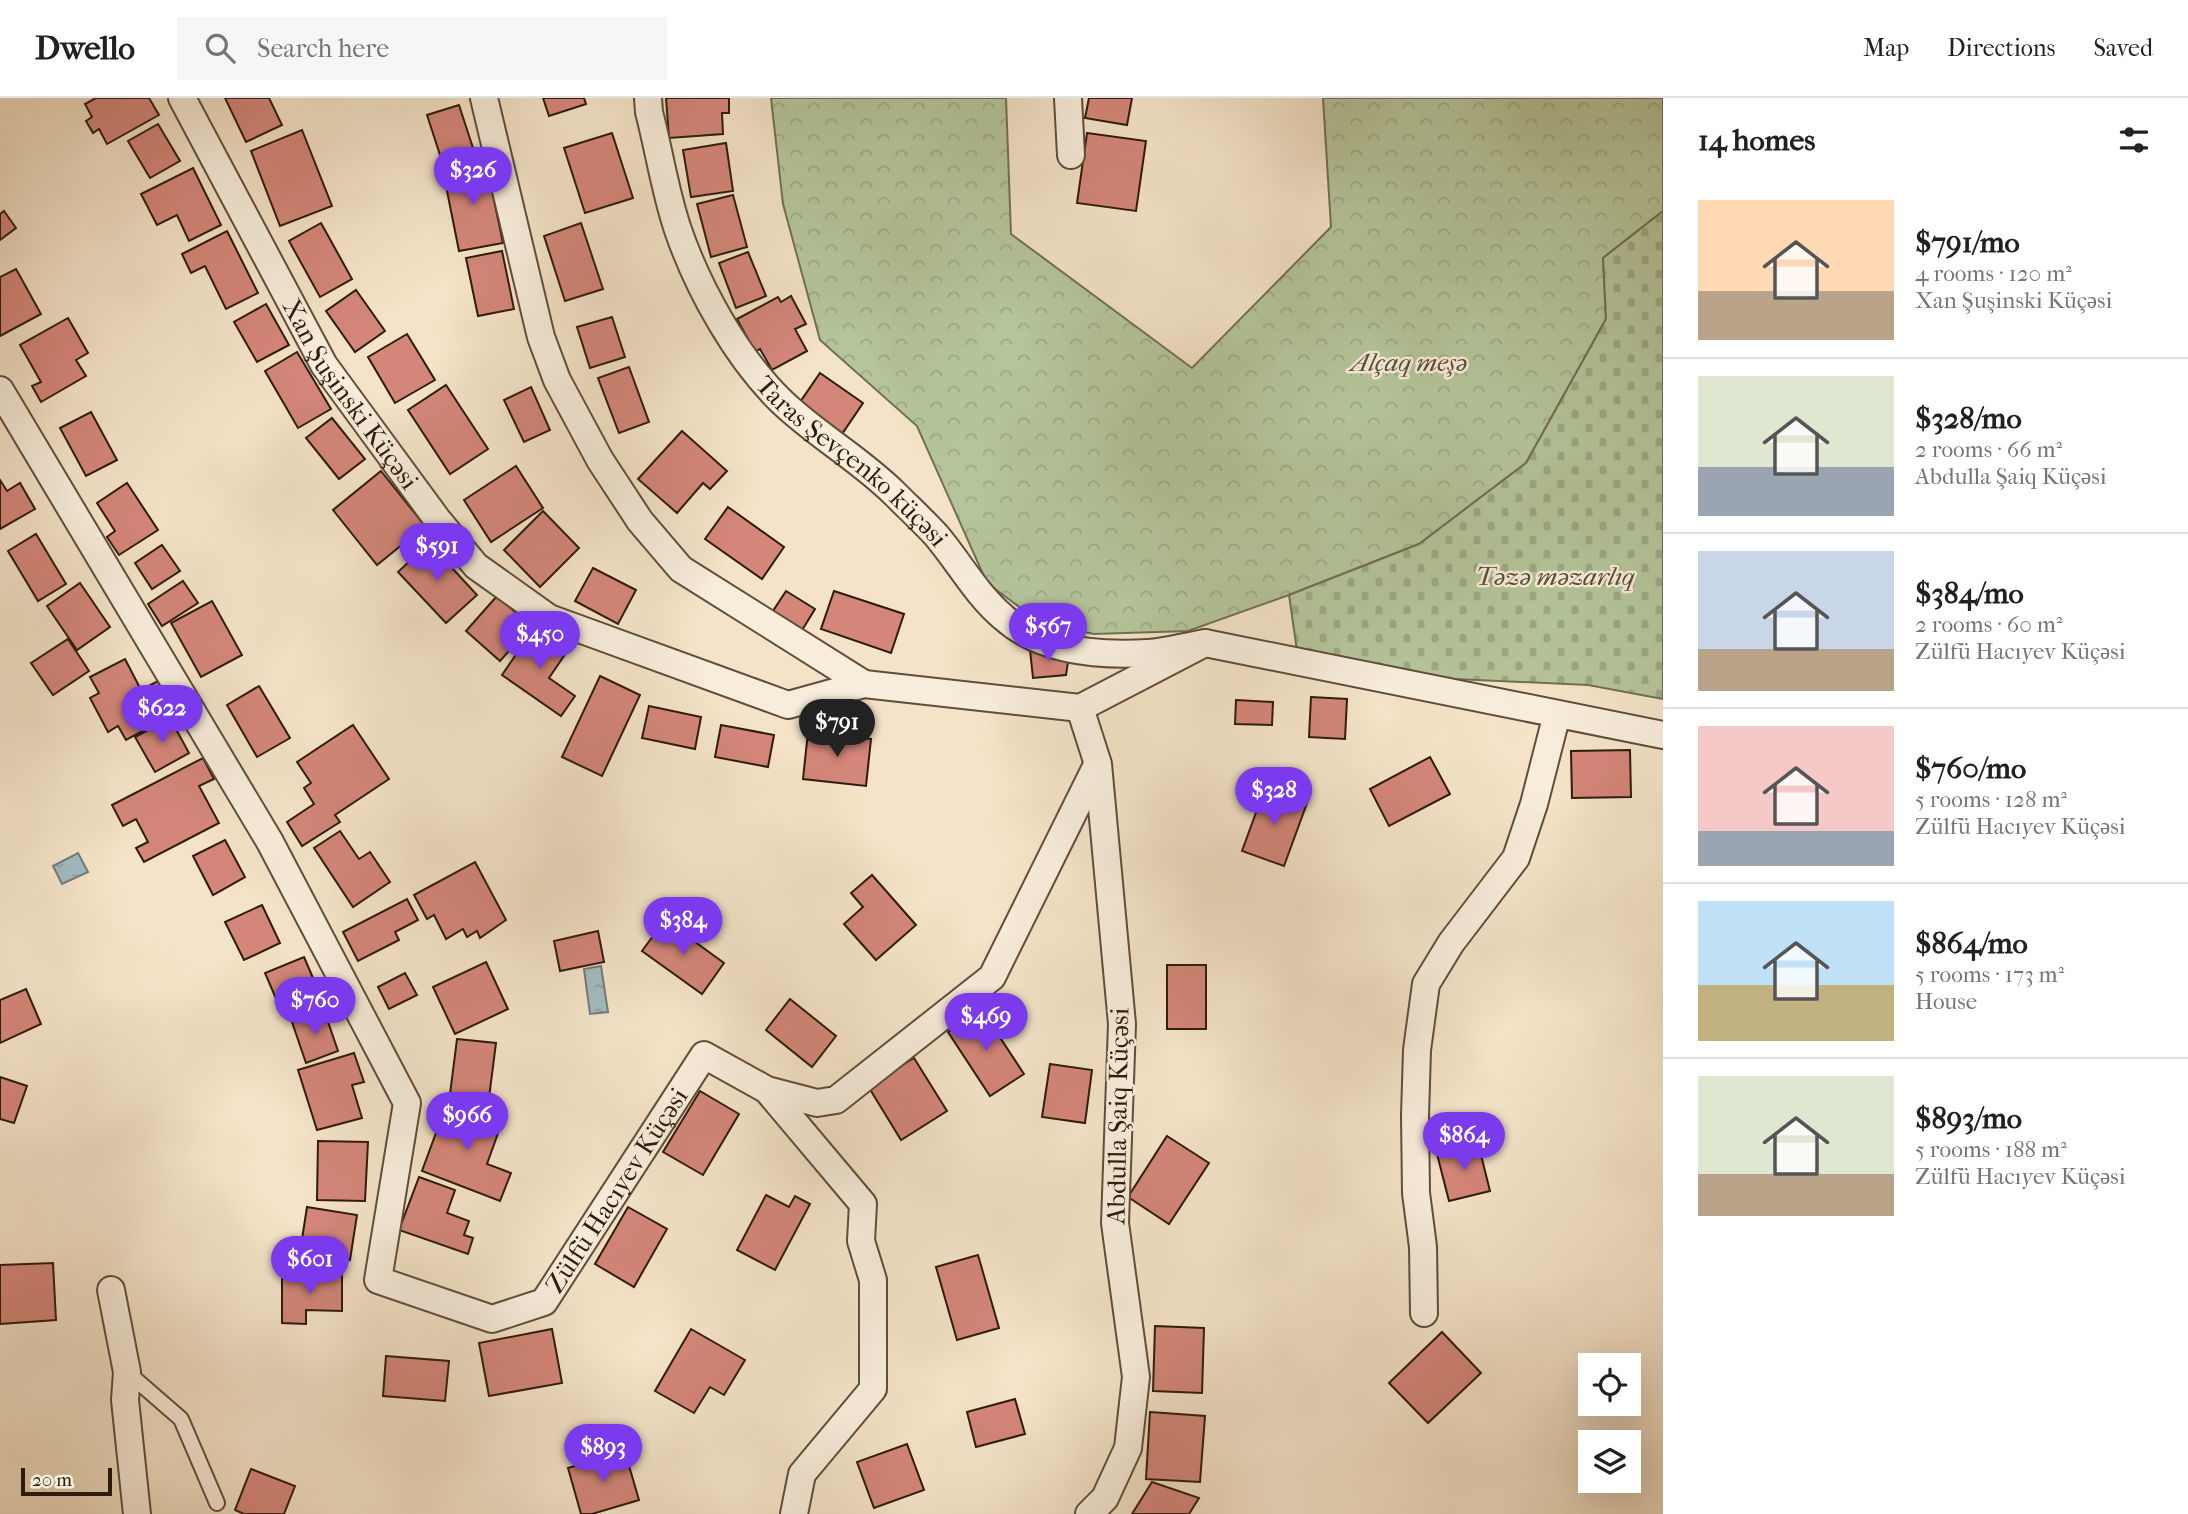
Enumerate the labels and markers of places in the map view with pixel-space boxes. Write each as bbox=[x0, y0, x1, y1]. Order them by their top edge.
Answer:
pin: $326 bbox=[432, 148, 514, 207]
pin: $591 bbox=[396, 524, 478, 583]
pin: $567 bbox=[1007, 603, 1089, 663]
pin: $450 bbox=[499, 612, 581, 671]
pin: $622 bbox=[121, 686, 203, 745]
pin: $791 bbox=[796, 700, 878, 759]
pin: $328 bbox=[1233, 768, 1315, 827]
pin: $384 bbox=[642, 898, 724, 957]
pin: $760 bbox=[274, 978, 356, 1037]
pin: $469 bbox=[945, 993, 1027, 1053]
pin: $966 bbox=[426, 1093, 508, 1152]
pin: $864 bbox=[1423, 1112, 1505, 1172]
pin: $601 bbox=[269, 1236, 351, 1296]
pin: $893 bbox=[562, 1424, 644, 1484]

